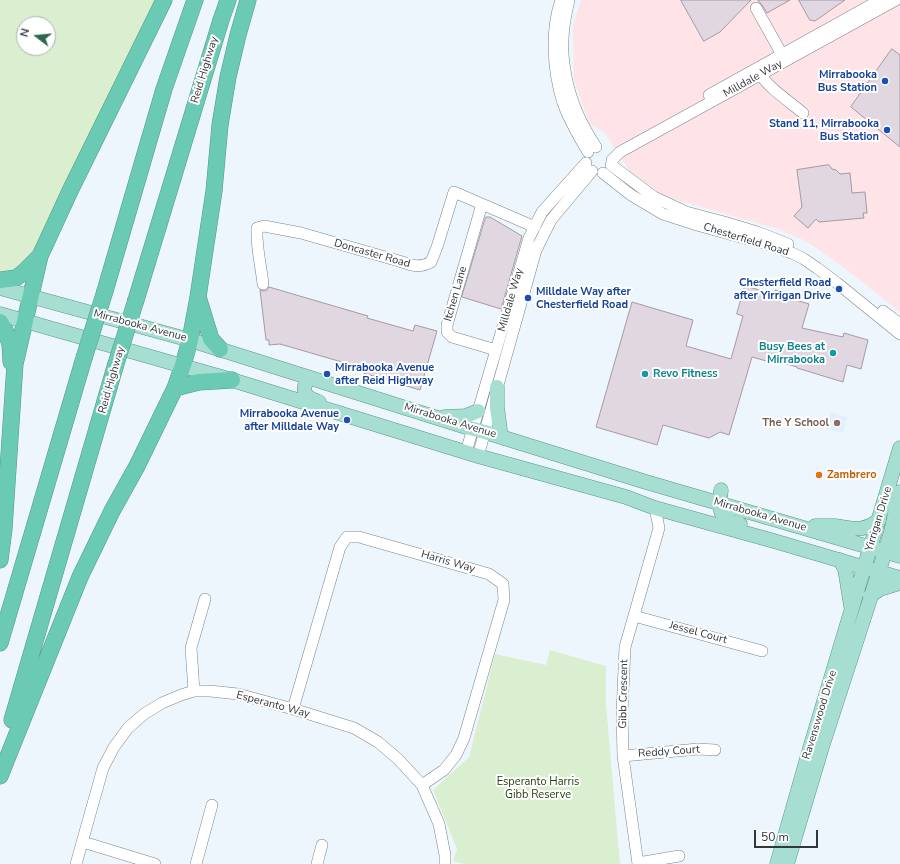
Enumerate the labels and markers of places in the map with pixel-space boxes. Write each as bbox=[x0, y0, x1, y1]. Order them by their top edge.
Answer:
place label: Mirrabooka Bus Station bbox=[818, 68, 877, 94]
marker: Mirrabooka Bus Station bbox=[880, 76, 890, 86]
place label: Stand 11, Mirrabooka Bus Station bbox=[769, 117, 879, 143]
marker: Stand 11, Mirrabooka Bus Station bbox=[882, 125, 892, 135]
place label: Chesterfield Road after Yirrigan Drive bbox=[734, 276, 831, 302]
marker: Chesterfield Road after Yirrigan Drive bbox=[834, 284, 844, 294]
place label: Milldale Way after Chesterfield Road bbox=[536, 285, 631, 311]
marker: Milldale Way after Chesterfield Road bbox=[523, 293, 533, 303]
place label: Busy Bees at Mirrabooka bbox=[759, 340, 825, 366]
marker: Busy Bees at Mirrabooka bbox=[828, 348, 838, 358]
place label: Mirrabooka Avenue after Reid Highway bbox=[335, 361, 434, 387]
place label: Revo Fitness bbox=[653, 367, 718, 381]
marker: Mirrabooka Avenue after Reid Highway bbox=[322, 369, 332, 379]
marker: Revo Fitness bbox=[640, 369, 650, 379]
place label: Mirrabooka Avenue after Milldale Way bbox=[240, 407, 339, 433]
marker: Mirrabooka Avenue after Milldale Way bbox=[342, 415, 352, 425]
place label: The Y School bbox=[762, 416, 829, 430]
marker: The Y School bbox=[832, 418, 842, 428]
place label: Zambrero bbox=[827, 468, 877, 482]
marker: Zambrero bbox=[814, 470, 824, 480]

